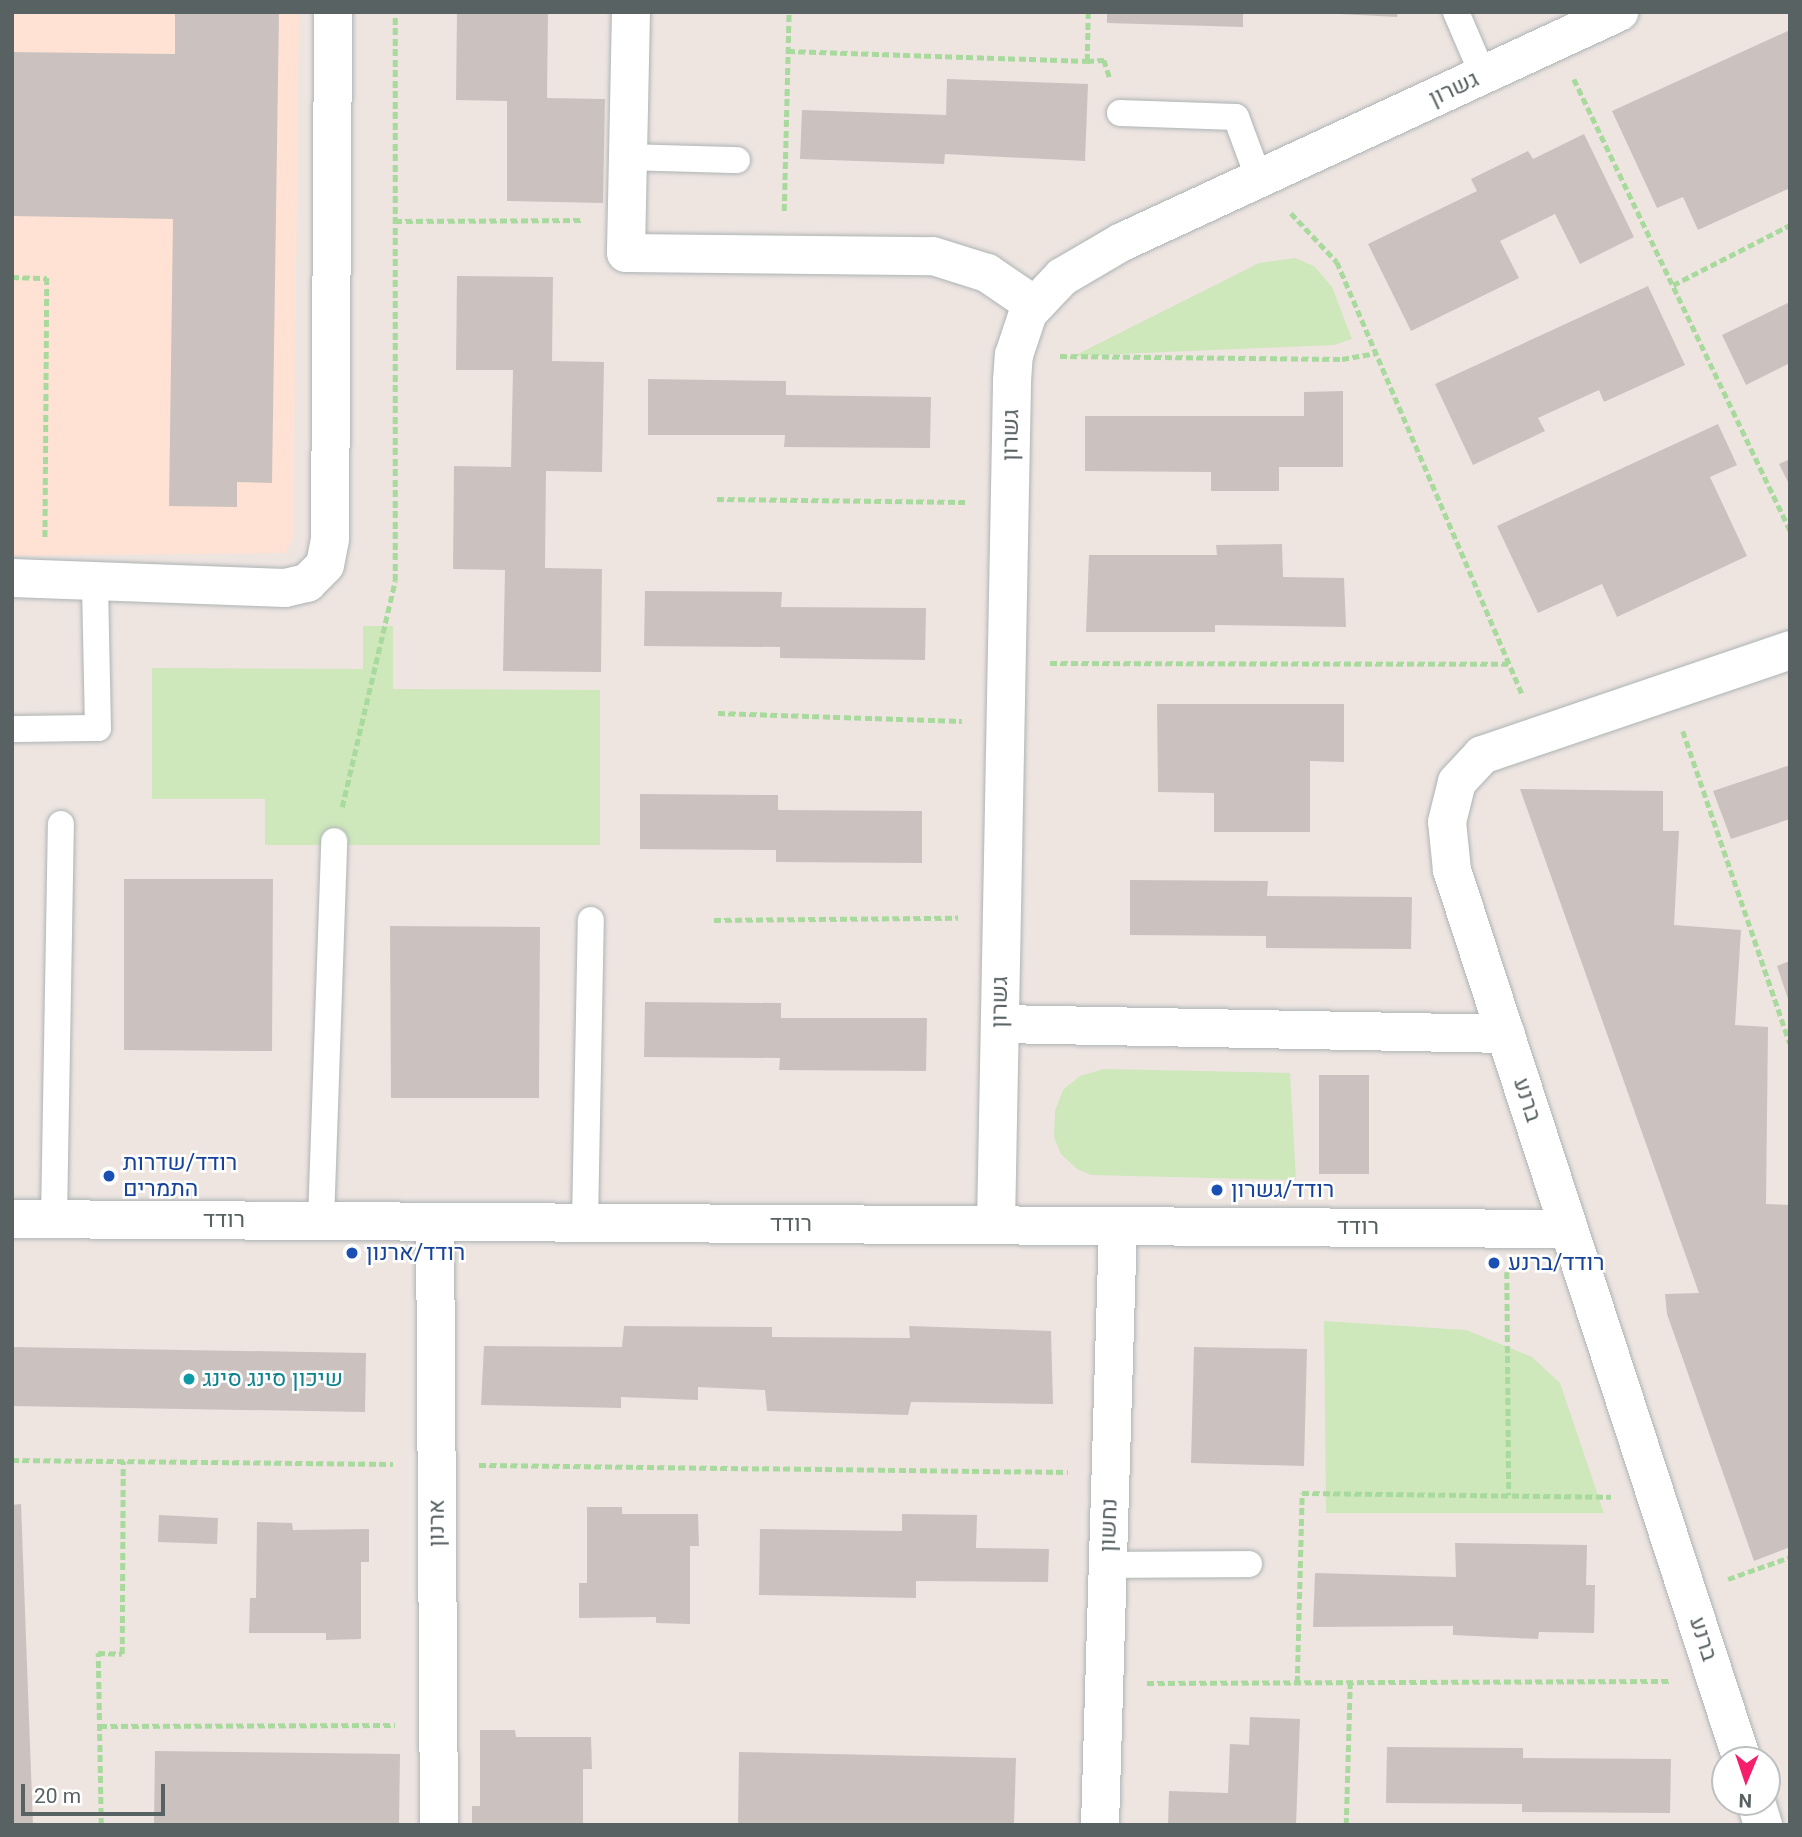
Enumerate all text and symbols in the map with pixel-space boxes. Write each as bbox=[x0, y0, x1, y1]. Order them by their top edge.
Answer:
street label: גשרון bbox=[1425, 66, 1483, 112]
street label: גשרון bbox=[997, 409, 1025, 461]
street label: גשרון bbox=[986, 976, 1014, 1028]
street label: ברנע bbox=[1507, 1074, 1547, 1126]
place label: רודד/שדרות התמרים bbox=[123, 1149, 237, 1203]
marker: רודד/שדרות התמרים bbox=[101, 1168, 117, 1184]
place label: רודד/גשרון bbox=[1231, 1176, 1334, 1204]
marker: רודד/גשרון bbox=[1209, 1182, 1225, 1198]
street label: רודד bbox=[203, 1206, 245, 1234]
street label: רודד bbox=[770, 1210, 812, 1238]
street label: רודד bbox=[1337, 1213, 1379, 1241]
place label: רודד/ארנון bbox=[366, 1239, 465, 1267]
marker: רודד/ארנון bbox=[344, 1245, 360, 1261]
place label: רודד/ברנע bbox=[1508, 1249, 1605, 1277]
marker: רודד/ברנע bbox=[1486, 1255, 1502, 1271]
place label: שיכון סינג סינג bbox=[203, 1365, 343, 1393]
marker: שיכון סינג סינג bbox=[181, 1371, 197, 1387]
street label: נחשון bbox=[1094, 1498, 1124, 1552]
street label: ארנון bbox=[423, 1499, 451, 1547]
street label: ברנע bbox=[1683, 1613, 1723, 1665]
north arrow bbox=[1711, 1746, 1781, 1816]
scale bar bbox=[24, 1770, 168, 1814]
text: 20 m bbox=[34, 1784, 81, 1808]
text: N bbox=[1738, 1789, 1752, 1812]

